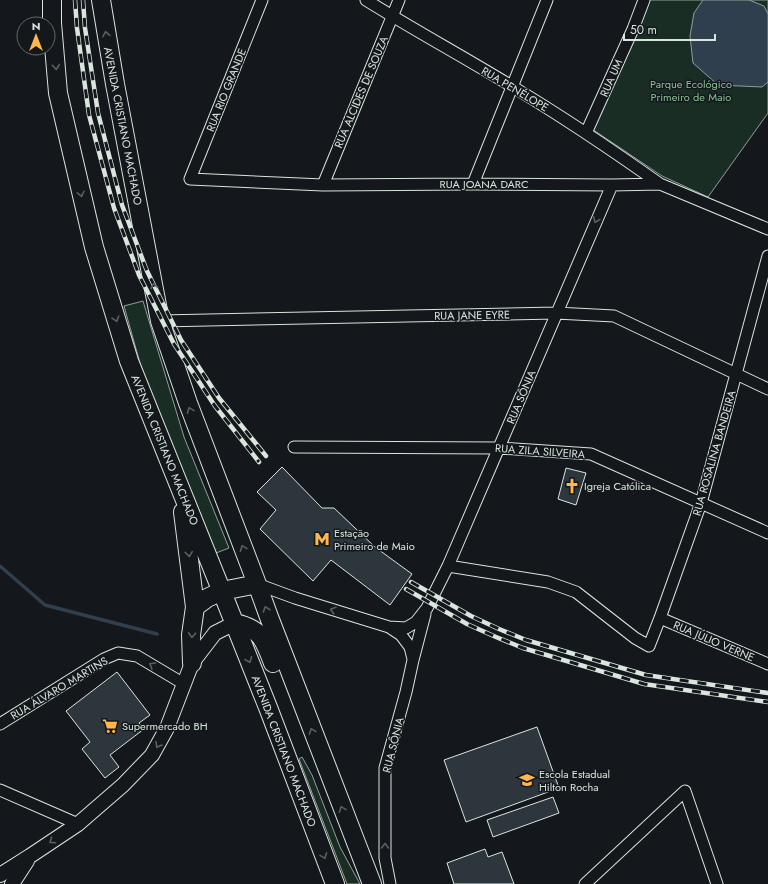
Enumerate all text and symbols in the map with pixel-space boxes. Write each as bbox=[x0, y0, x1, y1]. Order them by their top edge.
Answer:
north arrow bbox=[16, 16, 56, 56]
scale bar bbox=[624, 16, 715, 42]
text: N bbox=[32, 18, 40, 34]
text: 50 m bbox=[630, 21, 657, 39]
one-way arrow bbox=[103, 31, 111, 37]
street label: RUA ALCIDES DE SOUZA bbox=[330, 33, 392, 150]
street label: AVENIDA CRISTIANO MACHADO bbox=[100, 45, 146, 207]
street label: RUA RIO GRANDE bbox=[202, 46, 250, 134]
street label: RUA UM bbox=[596, 57, 626, 99]
street label: RUA PENÉLOPE bbox=[478, 63, 552, 115]
one-way arrow bbox=[51, 64, 60, 70]
park label: Parque Ecológico Primeiro de Maio bbox=[650, 76, 732, 105]
street label: RUA JOANA DARC bbox=[439, 176, 529, 192]
one-way arrow bbox=[77, 191, 85, 197]
one-way arrow bbox=[593, 217, 601, 224]
one-way arrow bbox=[150, 283, 158, 289]
street label: RUA JANE EYRE bbox=[434, 306, 510, 324]
one-way arrow bbox=[111, 316, 120, 323]
street label: RUA SÔNIA bbox=[503, 367, 540, 426]
street label: AVENIDA CRISTIANO MACHADO bbox=[127, 372, 203, 528]
street label: RUA ROSALINA BANDEIRA bbox=[688, 388, 740, 518]
one-way arrow bbox=[187, 407, 195, 414]
street label: RUA ZILA SILVEIRA bbox=[494, 440, 586, 462]
church icon: Igreja Católica bbox=[563, 477, 581, 495]
place label: Igreja Católica bbox=[584, 478, 651, 494]
place label: Estação Primeiro de Maio bbox=[334, 525, 415, 554]
metro station icon: Estação Primeiro de Maio bbox=[313, 530, 331, 548]
one-way arrow bbox=[240, 544, 248, 551]
one-way arrow bbox=[184, 551, 193, 557]
one-way arrow bbox=[262, 606, 271, 613]
one-way arrow bbox=[330, 607, 337, 615]
street label: RUA JÚLIO VERNE bbox=[671, 617, 757, 665]
one-way arrow bbox=[187, 632, 196, 638]
street label: RUA ÁLVARO MARTINS bbox=[7, 653, 111, 723]
one-way arrow bbox=[245, 656, 253, 663]
one-way arrow bbox=[149, 662, 156, 670]
street label: AVENIDA CRISTIANO MACHADO bbox=[248, 673, 320, 829]
street label: RUA SÔNIA bbox=[378, 715, 408, 774]
supermarket icon: Supermercado BH bbox=[101, 717, 119, 735]
place label: Supermercado BH bbox=[122, 718, 208, 734]
one-way arrow bbox=[309, 727, 317, 734]
one-way arrow bbox=[155, 741, 162, 748]
place label: Escola Estadual Hilton Rocha bbox=[539, 766, 610, 795]
school or university icon: Escola Estadual Hilton Rocha bbox=[518, 771, 536, 789]
one-way arrow bbox=[339, 805, 347, 812]
one-way arrow bbox=[49, 836, 56, 844]
one-way arrow bbox=[381, 843, 389, 849]
one-way arrow bbox=[320, 852, 328, 859]

